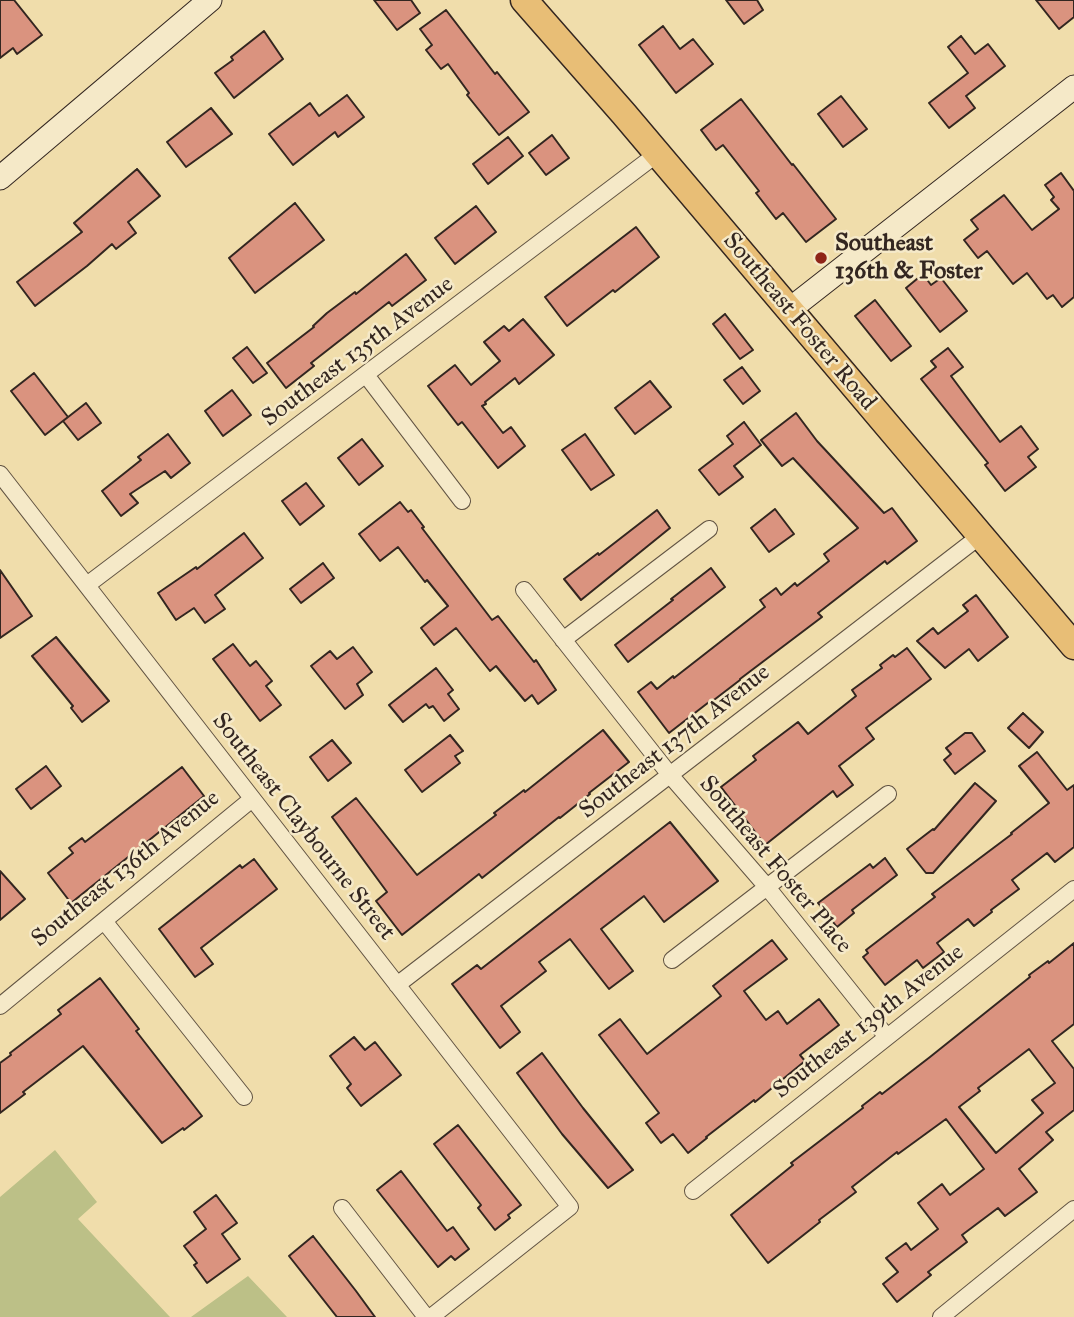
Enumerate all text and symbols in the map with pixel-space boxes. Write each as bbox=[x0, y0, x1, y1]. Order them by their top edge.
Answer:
street label: Southeast Foster Road bbox=[716, 227, 882, 417]
place label: Southeast 136th & Foster bbox=[835, 230, 983, 286]
marker: Southeast 136th & Foster bbox=[813, 250, 829, 266]
street label: Southeast 135th Avenue bbox=[257, 271, 459, 433]
street label: Southeast 137th Avenue bbox=[574, 659, 776, 825]
street label: Southeast Claybourne Street bbox=[205, 708, 401, 946]
street label: Southeast Foster Place bbox=[692, 771, 858, 959]
street label: Southeast 136th Avenue bbox=[26, 784, 226, 954]
street label: Southeast 139th Avenue bbox=[768, 939, 970, 1105]

